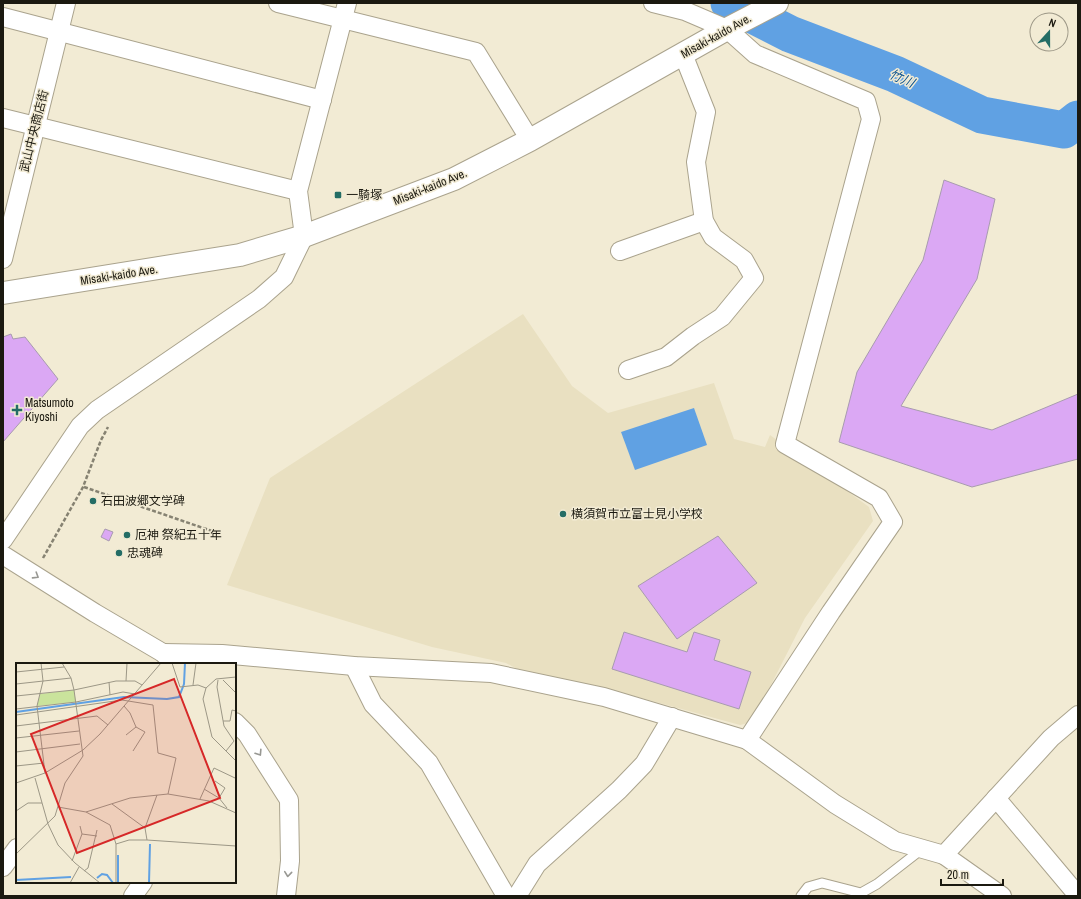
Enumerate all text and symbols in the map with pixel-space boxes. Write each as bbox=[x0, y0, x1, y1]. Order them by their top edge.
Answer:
street label: Misaki-kaido Ave. bbox=[678, 10, 754, 62]
north arrow bbox=[1029, 12, 1069, 52]
text: N bbox=[1047, 15, 1058, 30]
water label: 竹川 bbox=[886, 65, 919, 92]
street label: 武山中央商店街 bbox=[16, 88, 52, 174]
street label: Misaki-kaido Ave. bbox=[391, 165, 469, 209]
place label: 一騎塚 bbox=[346, 187, 382, 203]
marker: 一騎塚 bbox=[333, 190, 343, 200]
street label: Misaki-kaido Ave. bbox=[79, 261, 159, 289]
place label: Matsumoto Kiyoshi bbox=[25, 395, 74, 425]
marker: Matsumoto Kiyoshi bbox=[12, 405, 22, 415]
place label: 石田波郷文学碑 bbox=[101, 493, 185, 509]
marker: 石田波郷文学碑 bbox=[88, 496, 98, 506]
place label: 横須賀市立富士見小学校 bbox=[571, 506, 703, 522]
marker: 横須賀市立富士見小学校 bbox=[558, 509, 568, 519]
place label: 厄神 祭紀五十年 bbox=[135, 527, 222, 543]
marker: 厄神 祭紀五十年 bbox=[122, 530, 132, 540]
place label: 忠魂碑 bbox=[127, 545, 163, 561]
marker: 忠魂碑 bbox=[114, 548, 124, 558]
one-way arrow bbox=[32, 571, 39, 579]
inset map bbox=[16, 663, 236, 883]
one-way arrow bbox=[254, 749, 262, 756]
scale bar bbox=[941, 861, 1003, 887]
text: 20 m bbox=[947, 867, 969, 883]
one-way arrow bbox=[284, 871, 293, 877]

